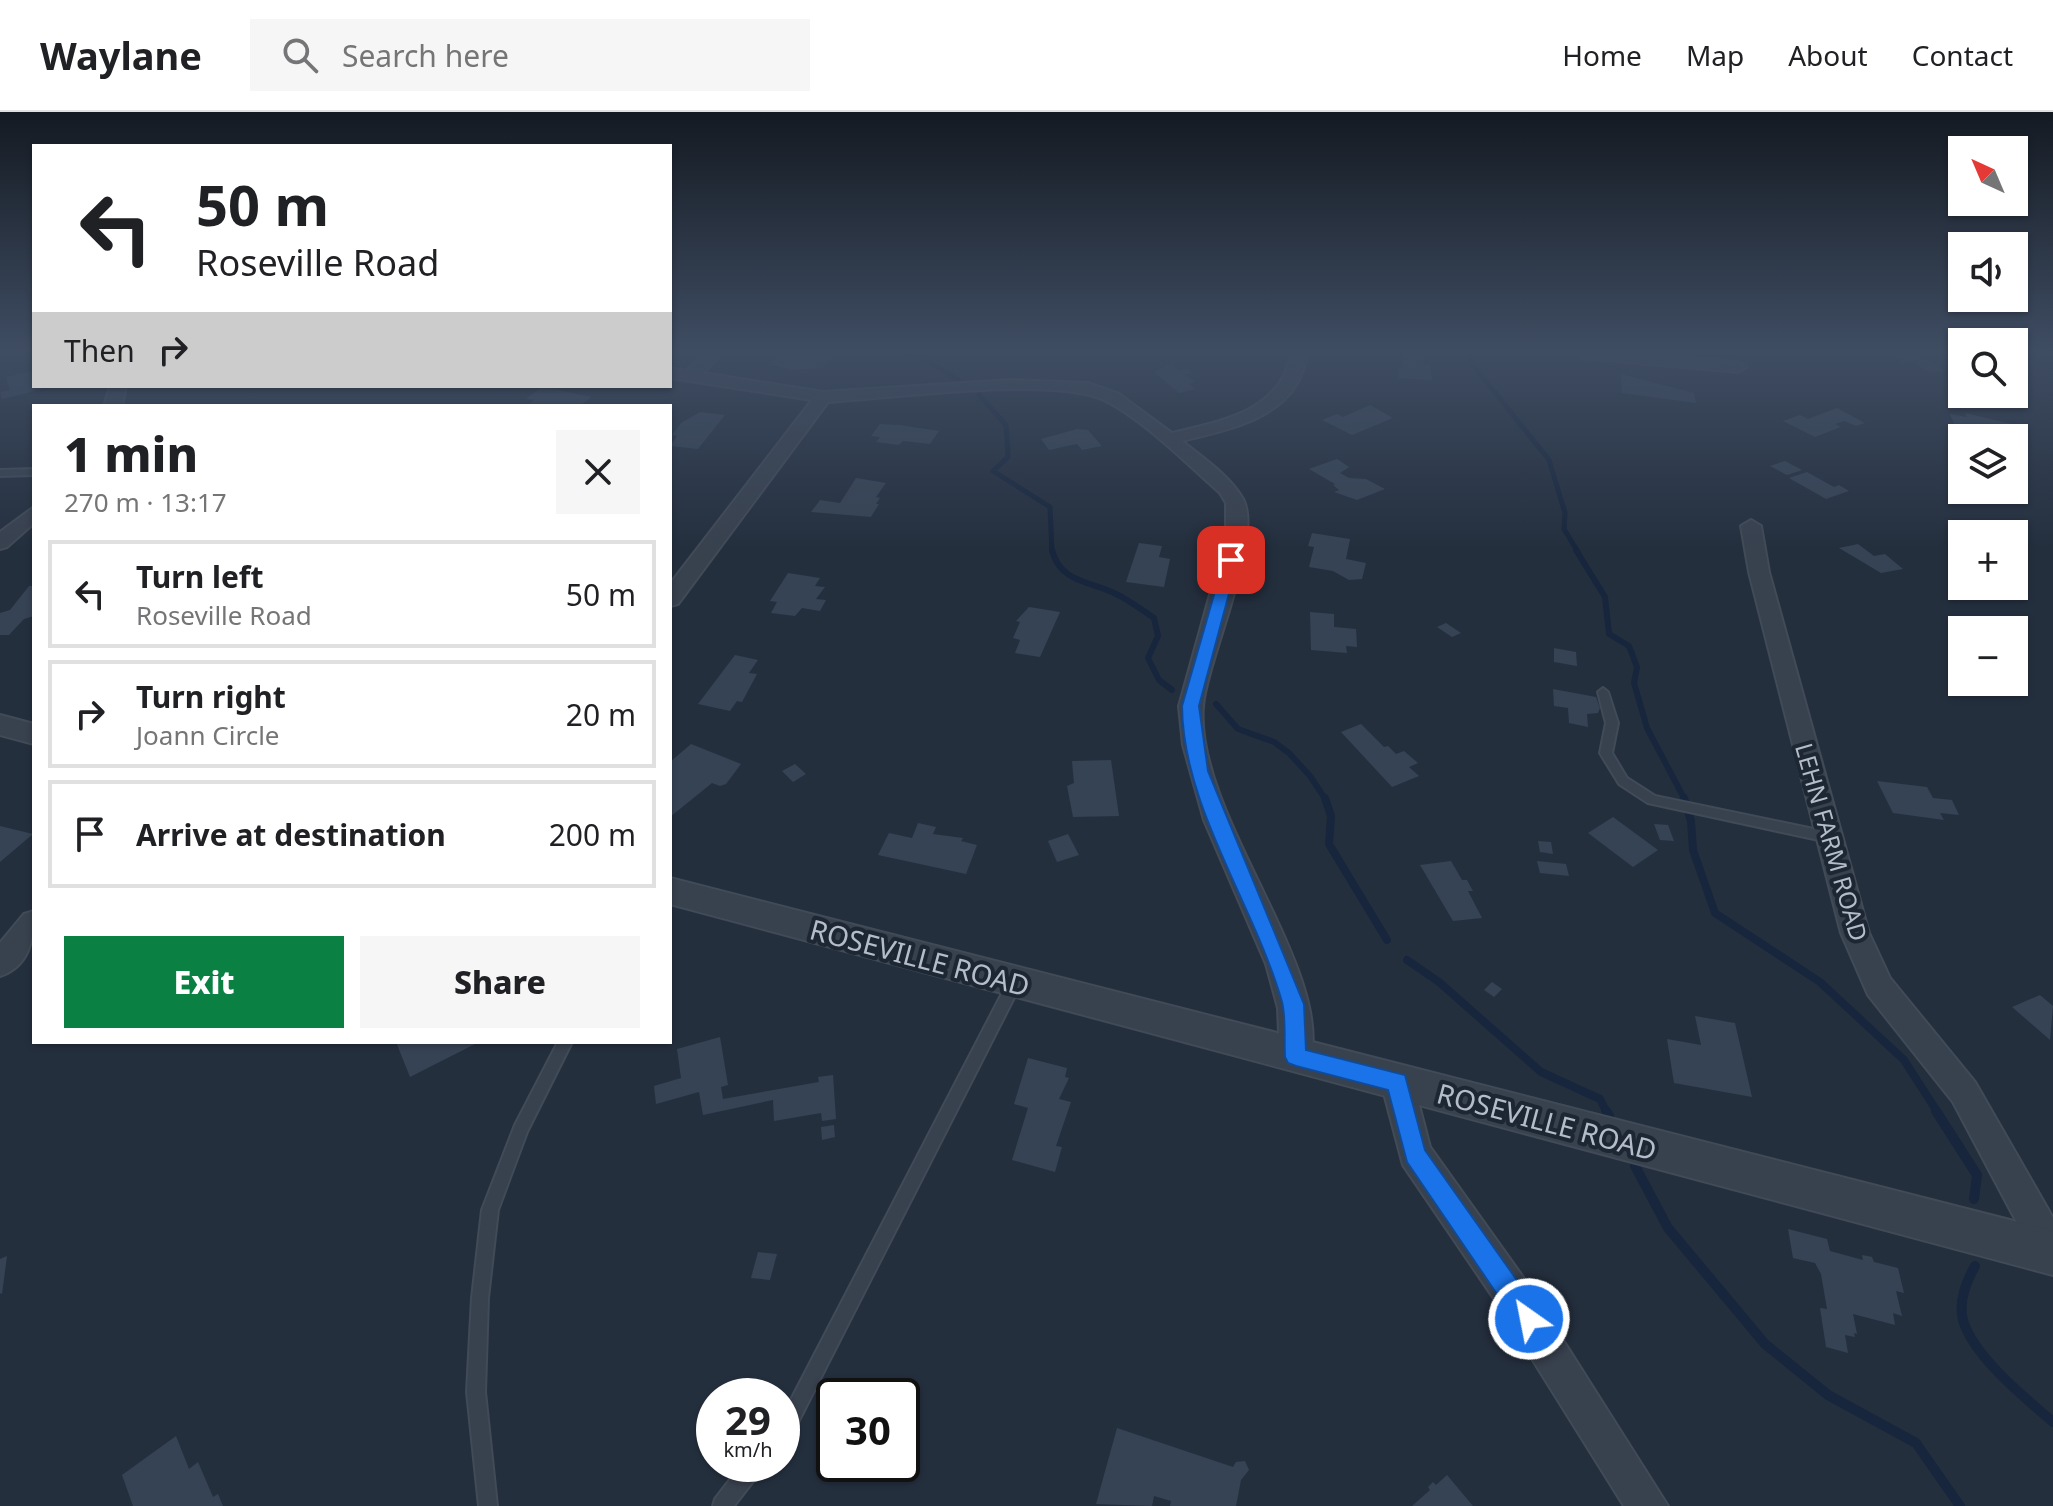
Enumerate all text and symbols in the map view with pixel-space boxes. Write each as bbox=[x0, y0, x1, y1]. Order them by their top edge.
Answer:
search box bbox=[250, 19, 810, 91]
text: Waylane bbox=[40, 29, 202, 81]
icon: search bbox=[278, 33, 322, 77]
text: Search here bbox=[342, 35, 509, 76]
text: Home bbox=[1562, 36, 1642, 74]
text: Map bbox=[1686, 36, 1744, 74]
text: About bbox=[1788, 36, 1868, 74]
text: Contact bbox=[1912, 36, 2013, 74]
north arrow bbox=[1948, 136, 2028, 216]
map controls bbox=[1948, 136, 2028, 696]
text: 50 m bbox=[196, 166, 329, 242]
icon: left bbox=[64, 176, 168, 280]
button: sound bbox=[1948, 232, 2028, 312]
text: Roseville Road bbox=[196, 238, 439, 287]
icon: right bbox=[151, 328, 195, 372]
button: search bbox=[1948, 328, 2028, 408]
text: Then bbox=[64, 330, 135, 371]
text: 1 min bbox=[64, 421, 198, 486]
button: layers bbox=[1948, 424, 2028, 504]
button: close bbox=[556, 430, 640, 514]
text: 270 m · 13:17 bbox=[64, 484, 227, 520]
button: + bbox=[1948, 520, 2028, 600]
pin bbox=[1197, 526, 1265, 594]
icon: arrive bbox=[1209, 538, 1253, 582]
text: Turn left bbox=[136, 556, 264, 597]
icon: left bbox=[68, 572, 112, 616]
text: 50 m bbox=[566, 574, 636, 615]
text: Roseville Road bbox=[136, 597, 312, 633]
button: − bbox=[1948, 616, 2028, 696]
text: Turn right bbox=[136, 676, 286, 717]
icon: right bbox=[68, 692, 112, 736]
text: 20 m bbox=[566, 694, 636, 735]
text: Joann Circle bbox=[136, 717, 280, 753]
street label: LEHN FARM ROAD bbox=[1788, 739, 1876, 945]
icon: arrive bbox=[68, 812, 112, 856]
text: Arrive at destination bbox=[136, 814, 446, 855]
text: 200 m bbox=[549, 814, 636, 855]
street label: ROSEVILLE ROAD bbox=[806, 909, 1034, 1005]
button: Exit bbox=[64, 936, 344, 1028]
button: Share bbox=[360, 936, 640, 1028]
street label: ROSEVILLE ROAD bbox=[1433, 1073, 1661, 1169]
position arrow bbox=[1487, 1277, 1571, 1361]
speed limit sign: 30 bbox=[816, 1378, 920, 1482]
text: 29 bbox=[725, 1392, 771, 1447]
text: km/h bbox=[723, 1436, 773, 1463]

